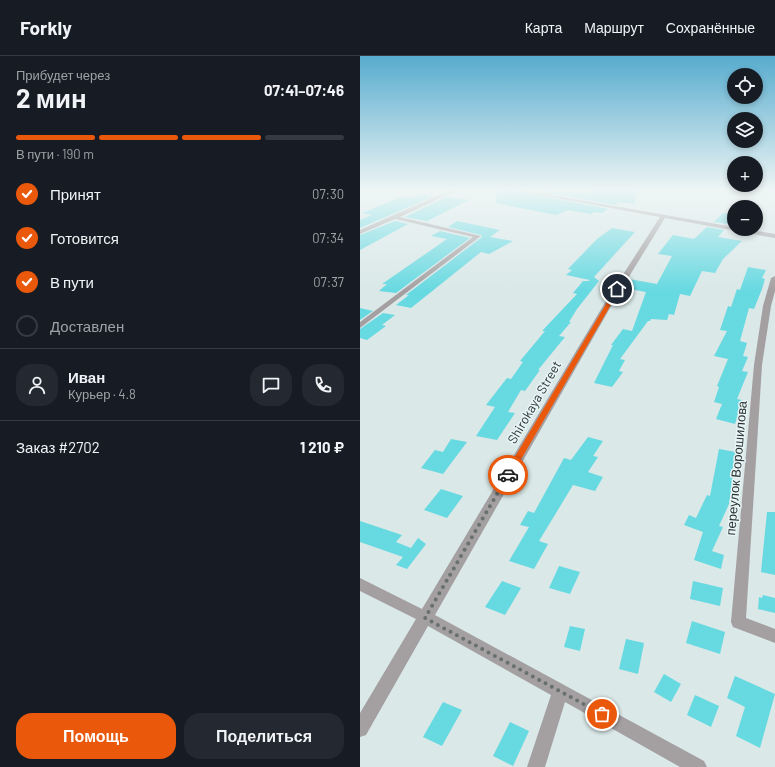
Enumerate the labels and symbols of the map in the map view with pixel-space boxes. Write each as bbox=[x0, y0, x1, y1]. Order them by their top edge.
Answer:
pin bbox=[600, 272, 634, 306]
street label: Shirokaya Street bbox=[504, 358, 564, 446]
street label: переулок Ворошилова bbox=[722, 399, 750, 536]
courier bbox=[488, 455, 528, 495]
pin bbox=[585, 697, 619, 731]

